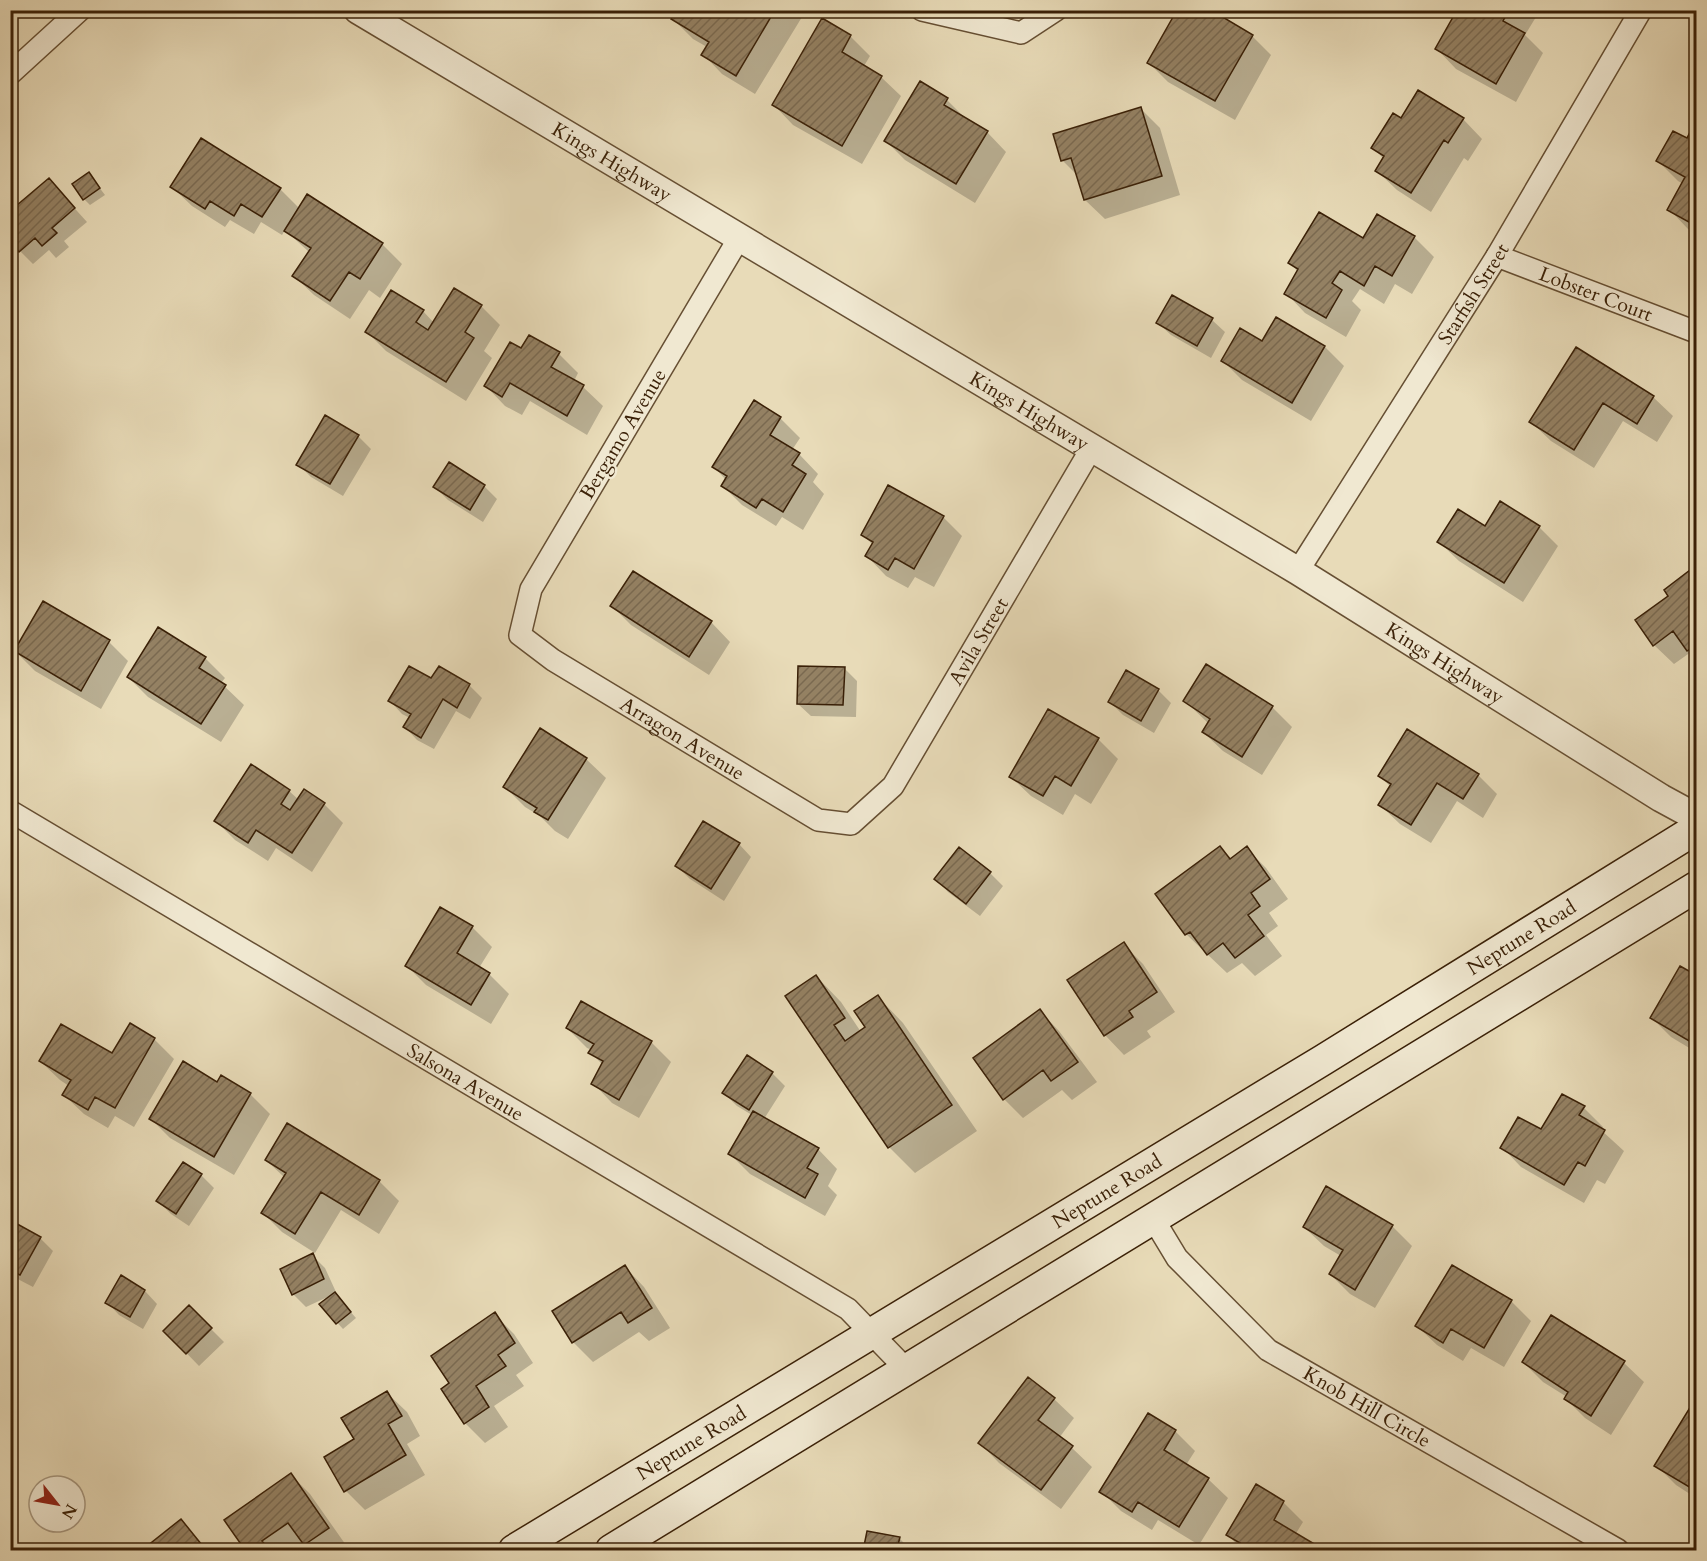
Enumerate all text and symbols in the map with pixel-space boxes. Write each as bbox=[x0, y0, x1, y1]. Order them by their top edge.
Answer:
street label: Kings Highway bbox=[547, 116, 677, 208]
street label: Starfish Street bbox=[1431, 238, 1515, 349]
street label: Lobster Court bbox=[1536, 260, 1657, 328]
street label: Bergamo Avenue bbox=[573, 364, 673, 504]
street label: Kings Highway bbox=[965, 365, 1095, 457]
street label: Avila Street bbox=[942, 592, 1015, 690]
street label: Kings Highway bbox=[1381, 616, 1510, 710]
street label: Arragon Avenue bbox=[615, 690, 750, 786]
street label: Neptune Road bbox=[1461, 893, 1581, 981]
street label: Salsona Avenue bbox=[402, 1037, 529, 1127]
street label: Neptune Road bbox=[1047, 1147, 1167, 1235]
street label: Knob Hill Circle bbox=[1299, 1360, 1436, 1454]
street label: Neptune Road bbox=[631, 1399, 751, 1486]
north arrow bbox=[27, 1474, 87, 1534]
text: N bbox=[56, 1500, 82, 1523]

